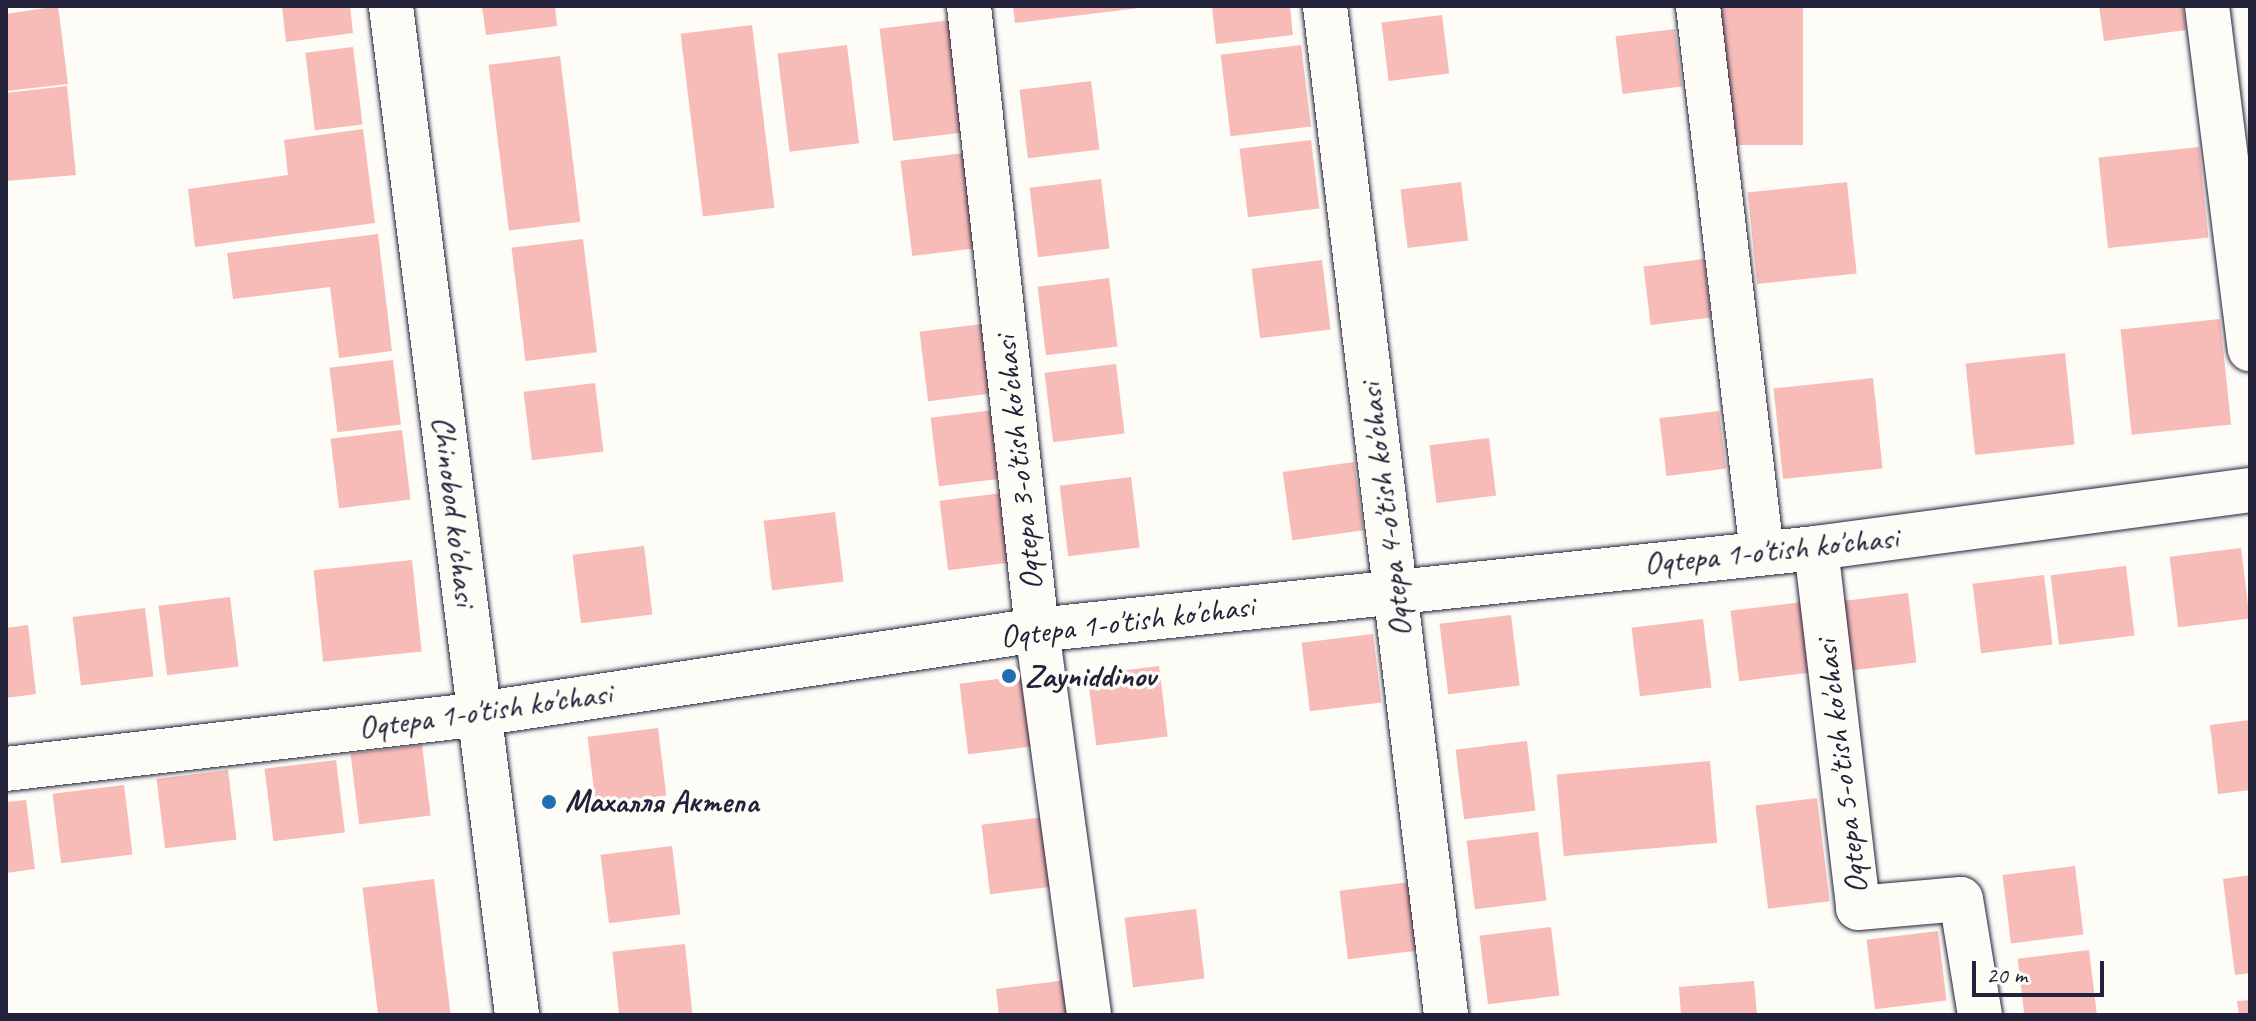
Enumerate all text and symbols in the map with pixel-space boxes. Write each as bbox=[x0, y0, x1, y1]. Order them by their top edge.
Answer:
street label: Oqtepa 3-o'tish ko'chasi bbox=[987, 334, 1051, 592]
street label: Oqtepa 4-o'tish ko'chasi bbox=[1351, 381, 1421, 639]
street label: Chinobod ko'chasi bbox=[423, 414, 485, 608]
street label: Oqtepa 1-o'tish ko'chasi bbox=[1642, 519, 1900, 583]
street label: Oqtepa 1-o'tish ko'chasi bbox=[998, 587, 1256, 657]
street label: Oqtepa 5-o'tish ko'chasi bbox=[1807, 638, 1877, 896]
place label: Zayniddinov bbox=[1025, 657, 1155, 695]
marker: Zayniddinov bbox=[1000, 667, 1018, 685]
street label: Oqtepa 1-o'tish ko'chasi bbox=[356, 674, 614, 748]
place label: Махалля Актепа bbox=[565, 783, 759, 821]
marker: Махалля Актепа bbox=[540, 793, 558, 811]
scale bar bbox=[1976, 945, 2108, 995]
text: 20 m bbox=[1986, 960, 2027, 990]

